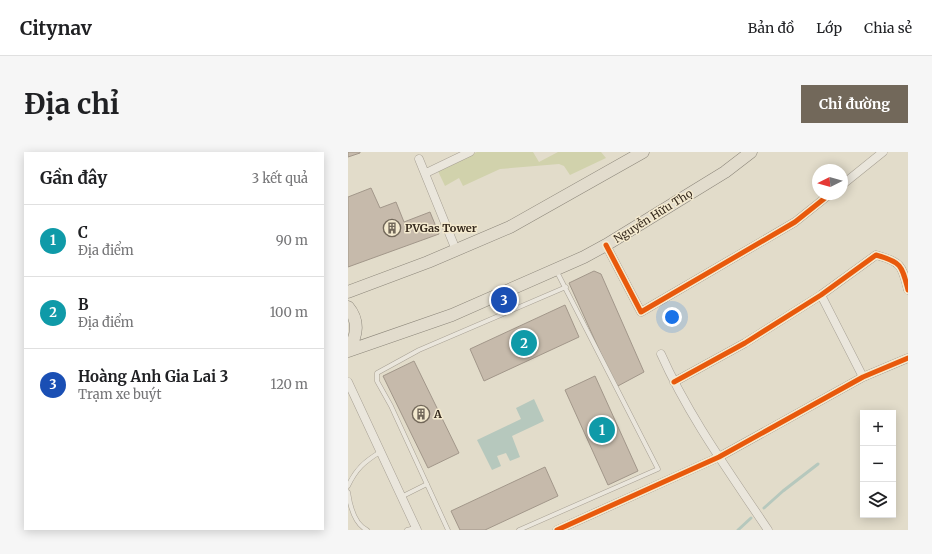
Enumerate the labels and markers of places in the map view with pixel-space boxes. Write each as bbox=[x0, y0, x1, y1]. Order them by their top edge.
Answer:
building icon: PVGas Tower bbox=[382, 218, 402, 238]
place label: PVGas Tower bbox=[405, 221, 477, 235]
pin: 3 bbox=[491, 285, 517, 315]
pin: 2 bbox=[511, 328, 537, 358]
building icon: A bbox=[411, 404, 431, 424]
place label: A bbox=[433, 407, 442, 421]
pin: 1 bbox=[589, 415, 615, 445]

